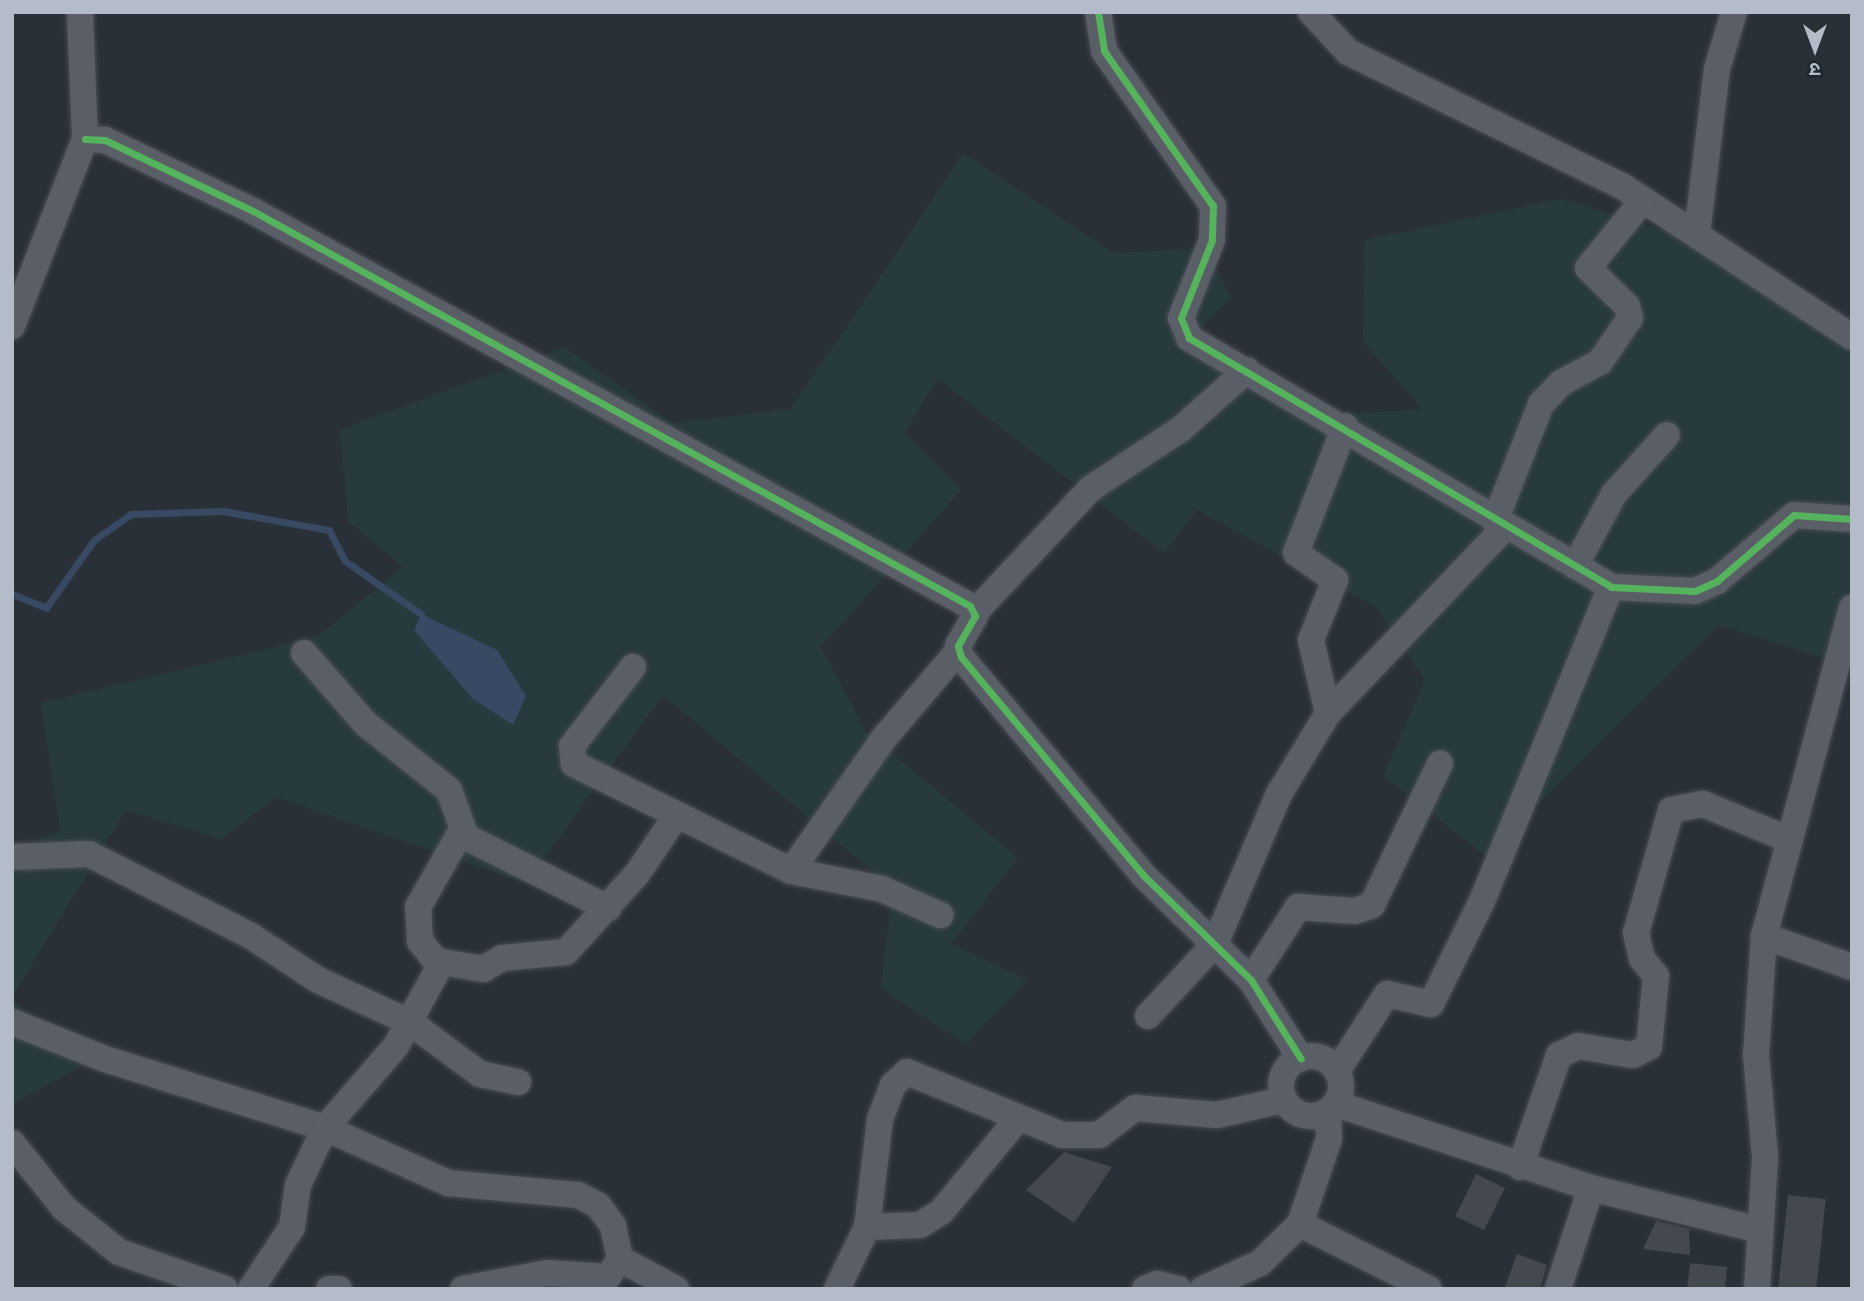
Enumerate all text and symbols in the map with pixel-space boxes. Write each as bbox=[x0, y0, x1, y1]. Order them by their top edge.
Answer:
north arrow bbox=[1780, 14, 1850, 84]
text: उ bbox=[1809, 59, 1821, 82]

